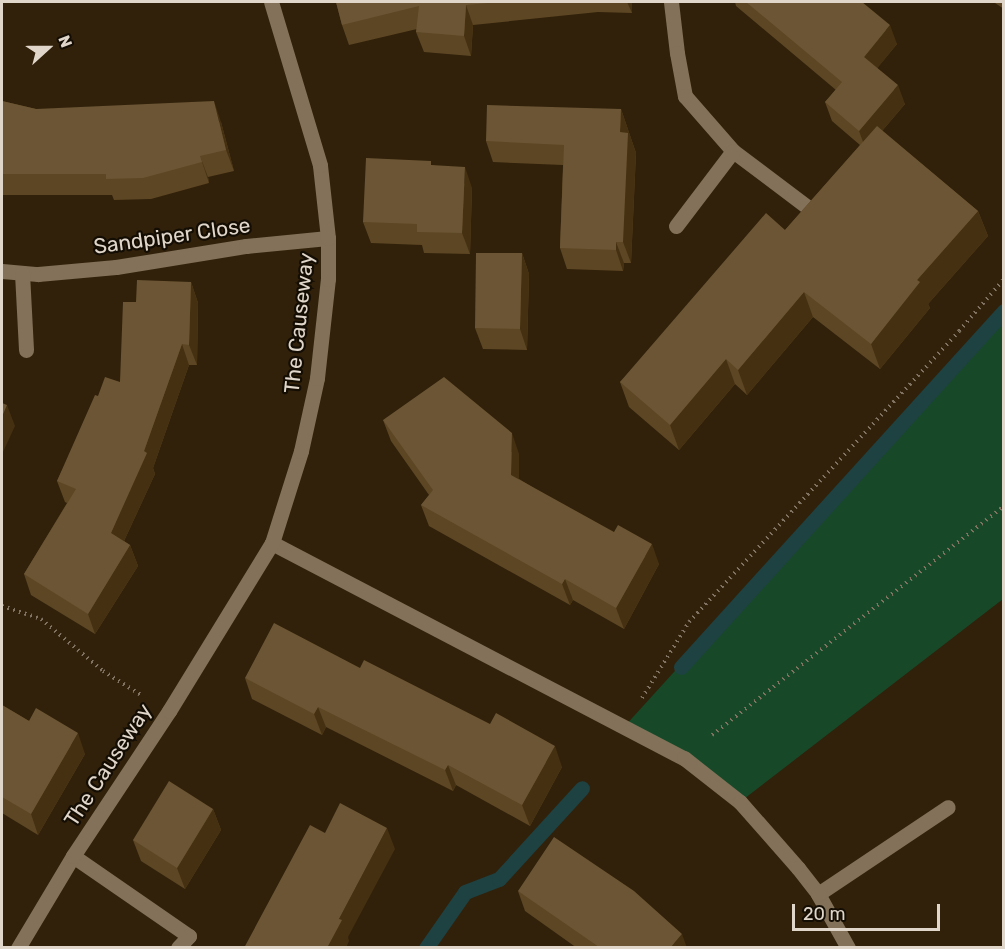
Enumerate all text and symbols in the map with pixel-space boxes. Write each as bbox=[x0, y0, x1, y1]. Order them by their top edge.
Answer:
north arrow bbox=[18, 18, 78, 78]
text: N bbox=[54, 33, 76, 50]
street label: Sandpiper Close bbox=[92, 212, 252, 260]
street label: The Causeway bbox=[279, 251, 319, 395]
street label: The Causeway bbox=[59, 699, 157, 831]
scale bar bbox=[795, 892, 944, 930]
text: 20 m bbox=[803, 903, 845, 925]

